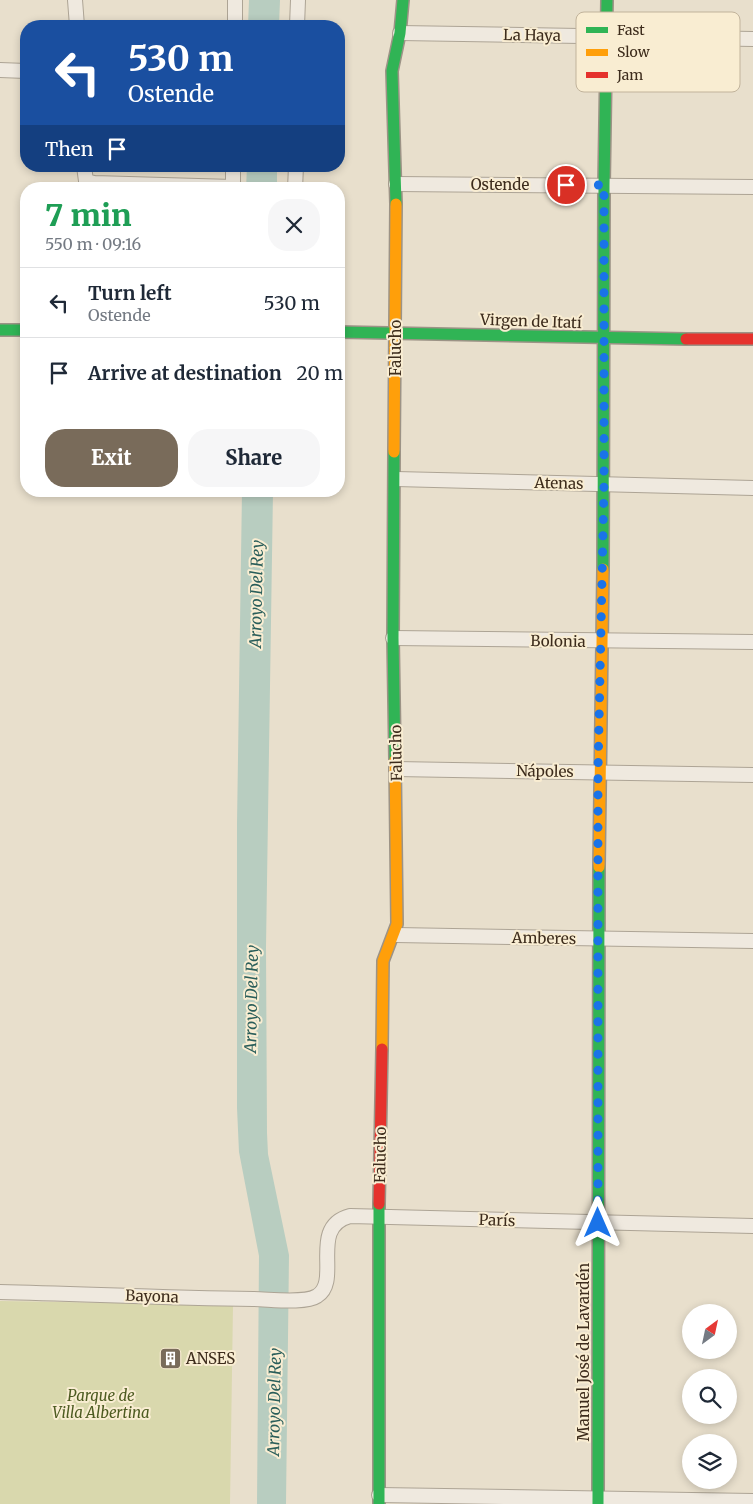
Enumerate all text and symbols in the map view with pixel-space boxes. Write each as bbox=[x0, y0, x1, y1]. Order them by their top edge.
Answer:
legend bbox=[576, 12, 740, 92]
text: Fast bbox=[617, 21, 645, 39]
street label: La Haya bbox=[503, 25, 561, 45]
text: 530 m bbox=[128, 37, 233, 81]
icon: left bbox=[45, 40, 110, 105]
text: Slow bbox=[617, 43, 650, 61]
text: Jam bbox=[616, 66, 643, 84]
text: Ostende bbox=[128, 80, 214, 108]
icon: arrive bbox=[103, 135, 131, 163]
text: Then bbox=[45, 137, 93, 161]
pin bbox=[545, 164, 587, 206]
icon: arrive bbox=[552, 171, 580, 199]
street label: Ostende bbox=[471, 175, 529, 194]
text: 7 min bbox=[45, 196, 132, 234]
button: close bbox=[268, 199, 320, 251]
text: 550 m · 09:16 bbox=[45, 234, 141, 254]
text: Turn left bbox=[88, 281, 172, 305]
icon: left bbox=[45, 289, 73, 317]
text: 530 m bbox=[263, 291, 320, 315]
text: Ostende bbox=[88, 305, 151, 325]
street label: Virgen de Itatí bbox=[479, 310, 583, 332]
street label: Falucho bbox=[386, 320, 405, 376]
icon: arrive bbox=[45, 359, 73, 387]
text: Arrive at destination bbox=[88, 361, 282, 385]
text: 20 m bbox=[297, 361, 343, 385]
button: Exit bbox=[45, 429, 178, 487]
button: Share bbox=[188, 429, 320, 487]
street label: Atenas bbox=[533, 473, 584, 493]
water label: Arroyo Del Rey bbox=[245, 540, 267, 650]
street label: Bolonia bbox=[530, 631, 586, 651]
street label: Falucho bbox=[386, 724, 406, 781]
street label: Nápoles bbox=[516, 761, 574, 781]
street label: Amberes bbox=[511, 928, 576, 948]
water label: Arroyo Del Rey bbox=[240, 945, 262, 1055]
street label: Falucho bbox=[370, 1126, 390, 1183]
position arrow bbox=[571, 1196, 623, 1248]
street label: París bbox=[478, 1210, 516, 1230]
street label: Manuel José de Lavardén bbox=[574, 1263, 593, 1441]
street label: Bayona bbox=[125, 1286, 179, 1306]
north arrow bbox=[682, 1304, 738, 1359]
map controls bbox=[682, 1304, 737, 1489]
building icon: ANSES bbox=[158, 1346, 182, 1370]
water label: Arroyo Del Rey bbox=[263, 1348, 285, 1458]
place label: ANSES bbox=[185, 1349, 235, 1368]
button: search bbox=[682, 1369, 737, 1424]
park label: Parque de Villa Albertina bbox=[52, 1386, 150, 1422]
button: layers bbox=[682, 1434, 737, 1489]

